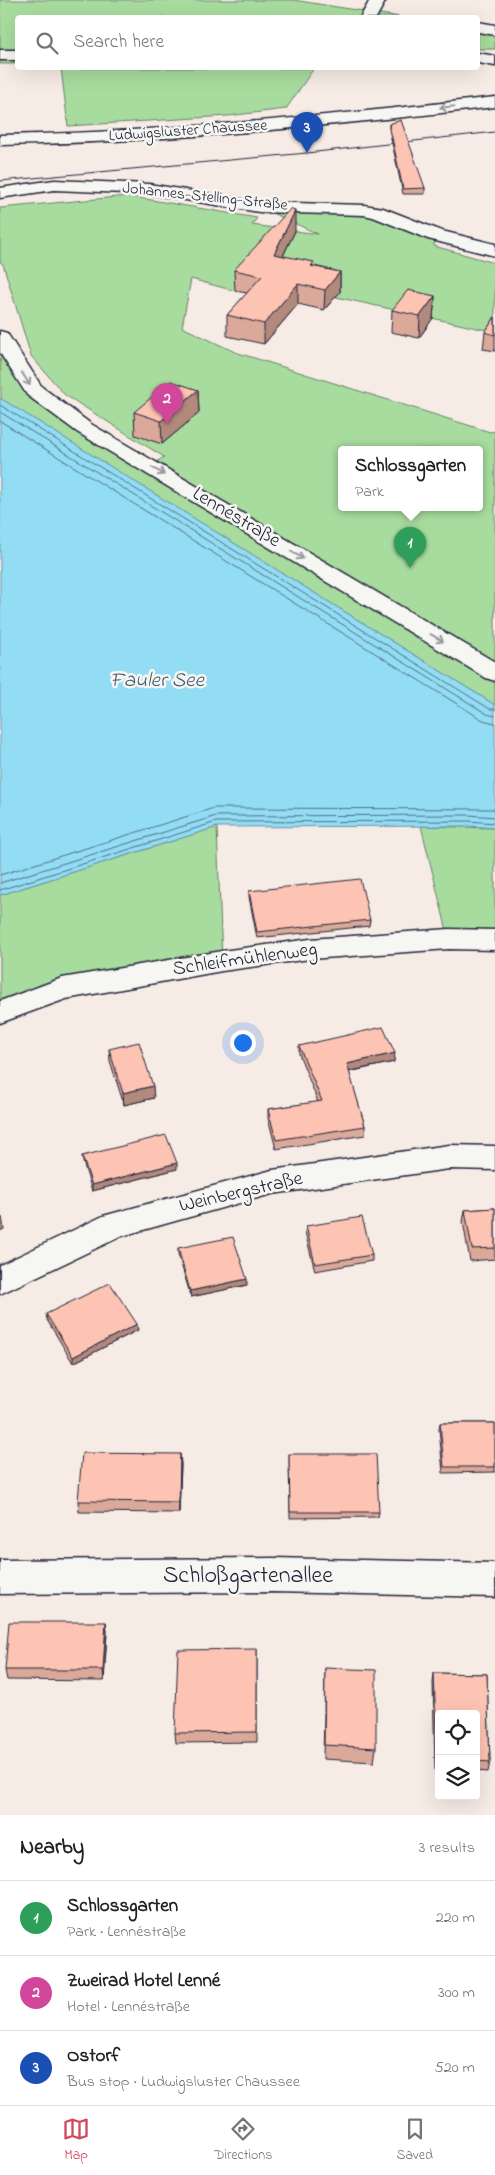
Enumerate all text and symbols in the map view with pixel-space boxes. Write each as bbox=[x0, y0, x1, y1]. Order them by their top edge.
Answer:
search box bbox=[15, 15, 480, 70]
icon: search bbox=[33, 29, 61, 57]
text: Search here bbox=[73, 29, 164, 56]
one-way arrow bbox=[439, 102, 455, 112]
pin: 3 bbox=[291, 112, 323, 153]
street label: Ludwigsluster Chaussee bbox=[108, 113, 269, 149]
street label: Johannes-Stelling-Straße bbox=[121, 176, 290, 218]
one-way arrow bbox=[21, 371, 31, 385]
pin: 2 bbox=[151, 383, 183, 424]
popup bbox=[338, 446, 483, 511]
text: Schlossgarten bbox=[355, 453, 466, 480]
one-way arrow bbox=[150, 467, 164, 477]
street label: Lennéstraße bbox=[186, 480, 286, 556]
text: Park bbox=[355, 480, 384, 504]
pin: 1 bbox=[394, 527, 426, 568]
one-way arrow bbox=[290, 550, 304, 560]
one-way arrow bbox=[429, 633, 443, 643]
water label: Fauler See bbox=[110, 666, 206, 696]
street label: Schleifmühlenweg bbox=[171, 936, 319, 985]
your location bbox=[230, 1030, 256, 1056]
street label: Weinbergstraße bbox=[176, 1165, 306, 1222]
street label: Schloßgartenallee bbox=[163, 1559, 333, 1594]
map controls bbox=[435, 1710, 480, 1800]
button: locate bbox=[435, 1710, 480, 1755]
button: layers bbox=[435, 1755, 480, 1800]
text: Nearby bbox=[20, 1833, 84, 1863]
text: 3 results bbox=[419, 1836, 475, 1860]
text: Schlossgarten bbox=[67, 1893, 178, 1920]
text: 1 bbox=[33, 1906, 39, 1930]
text: 220 m bbox=[436, 1906, 475, 1930]
text: Park · Lennéstraße bbox=[67, 1920, 186, 1944]
text: Zweirad Hotel Lenné bbox=[67, 1968, 220, 1995]
text: 2 bbox=[32, 1981, 40, 2005]
text: 300 m bbox=[438, 1981, 475, 2005]
text: Hotel · Lennéstraße bbox=[67, 1995, 190, 2019]
text: Ostorf bbox=[67, 2043, 120, 2070]
text: 3 bbox=[33, 2056, 39, 2080]
text: 520 m bbox=[435, 2056, 475, 2080]
text: Bus stop · Ludwigsluster Chaussee bbox=[67, 2070, 300, 2094]
tab: Map bbox=[62, 2115, 90, 2166]
tab: Directions bbox=[214, 2115, 272, 2166]
tab: Saved bbox=[396, 2115, 433, 2166]

